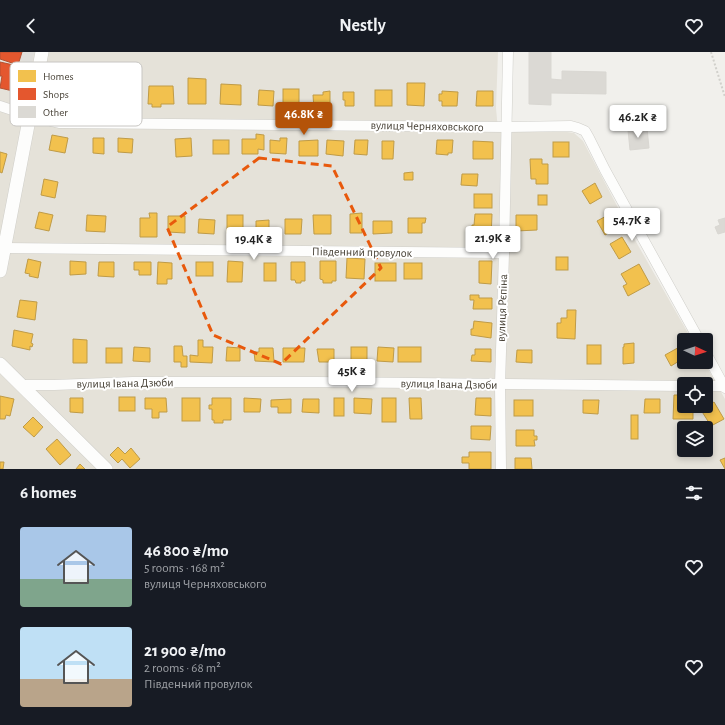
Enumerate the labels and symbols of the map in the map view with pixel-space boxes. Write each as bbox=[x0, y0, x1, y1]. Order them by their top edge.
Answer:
legend bbox=[10, 62, 142, 126]
text: Homes bbox=[43, 71, 74, 82]
text: Shops bbox=[43, 89, 69, 100]
pin: 46.8K ₴ bbox=[267, 102, 341, 136]
pin: 46.2K ₴ bbox=[601, 105, 675, 139]
text: Other bbox=[43, 107, 68, 118]
street label: вулиця Черняховського bbox=[370, 119, 484, 134]
pin: 54.7K ₴ bbox=[595, 208, 669, 242]
pin: 21.9K ₴ bbox=[456, 226, 530, 260]
pin: 19.4K ₴ bbox=[217, 227, 291, 261]
street label: Південний провулок bbox=[312, 245, 413, 260]
street label: вулиця Рєпіна bbox=[495, 273, 510, 342]
north arrow bbox=[677, 333, 713, 369]
pin: 45K ₴ bbox=[324, 359, 380, 393]
street label: вулиця Івана Дзюби bbox=[76, 376, 174, 391]
street label: вулиця Івана Дзюби bbox=[400, 377, 498, 392]

